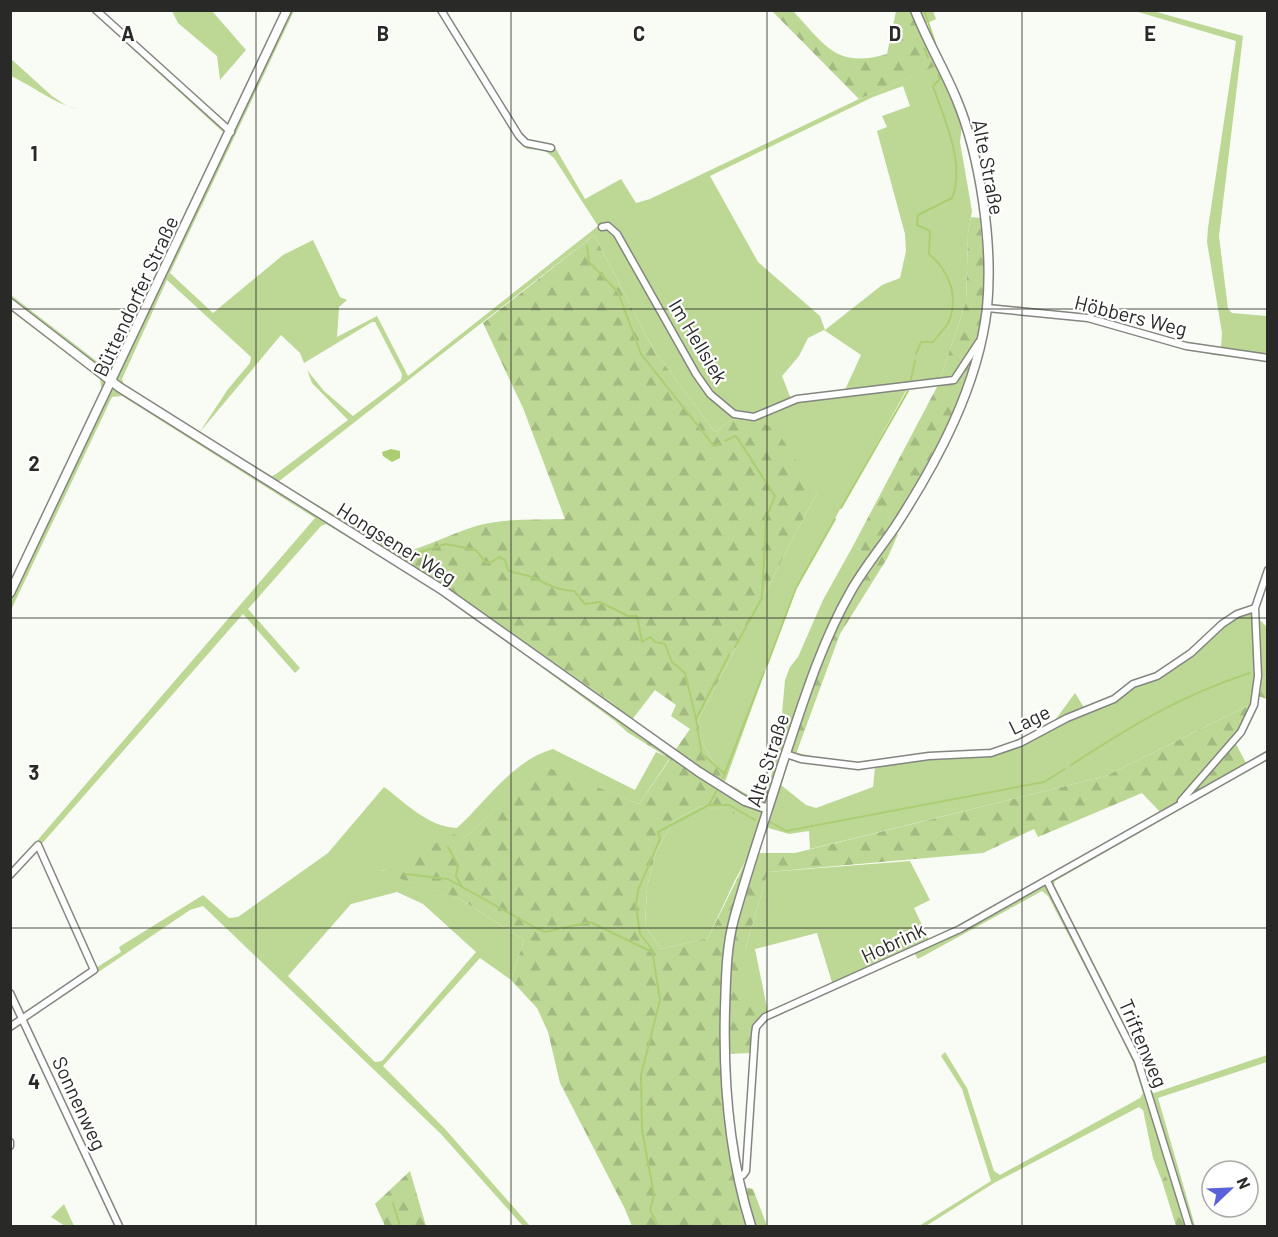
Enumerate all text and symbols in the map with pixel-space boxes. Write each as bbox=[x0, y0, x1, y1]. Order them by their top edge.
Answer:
text: A bbox=[121, 21, 135, 45]
text: B bbox=[377, 21, 389, 45]
text: C bbox=[633, 21, 645, 45]
text: D bbox=[889, 21, 901, 45]
text: E bbox=[1144, 21, 1156, 45]
street label: Alte Straße bbox=[968, 117, 1010, 217]
text: 1 bbox=[30, 141, 38, 165]
street label: Büttendorfer Straße bbox=[87, 212, 183, 380]
street label: Höbbers Weg bbox=[1072, 289, 1190, 341]
street label: Im Hellsiek bbox=[664, 295, 734, 387]
text: 2 bbox=[28, 451, 40, 475]
street label: Hongsener Weg bbox=[333, 497, 461, 589]
street label: Lage bbox=[1004, 699, 1054, 739]
street label: Alte Straße bbox=[741, 710, 793, 810]
text: 3 bbox=[29, 760, 39, 784]
street label: Hobrink bbox=[857, 917, 929, 967]
street label: Triftenweg bbox=[1115, 995, 1173, 1091]
street label: Sonnenweg bbox=[48, 1052, 112, 1154]
text: 4 bbox=[28, 1069, 40, 1093]
north arrow bbox=[1200, 1159, 1260, 1219]
text: N bbox=[1233, 1174, 1255, 1192]

